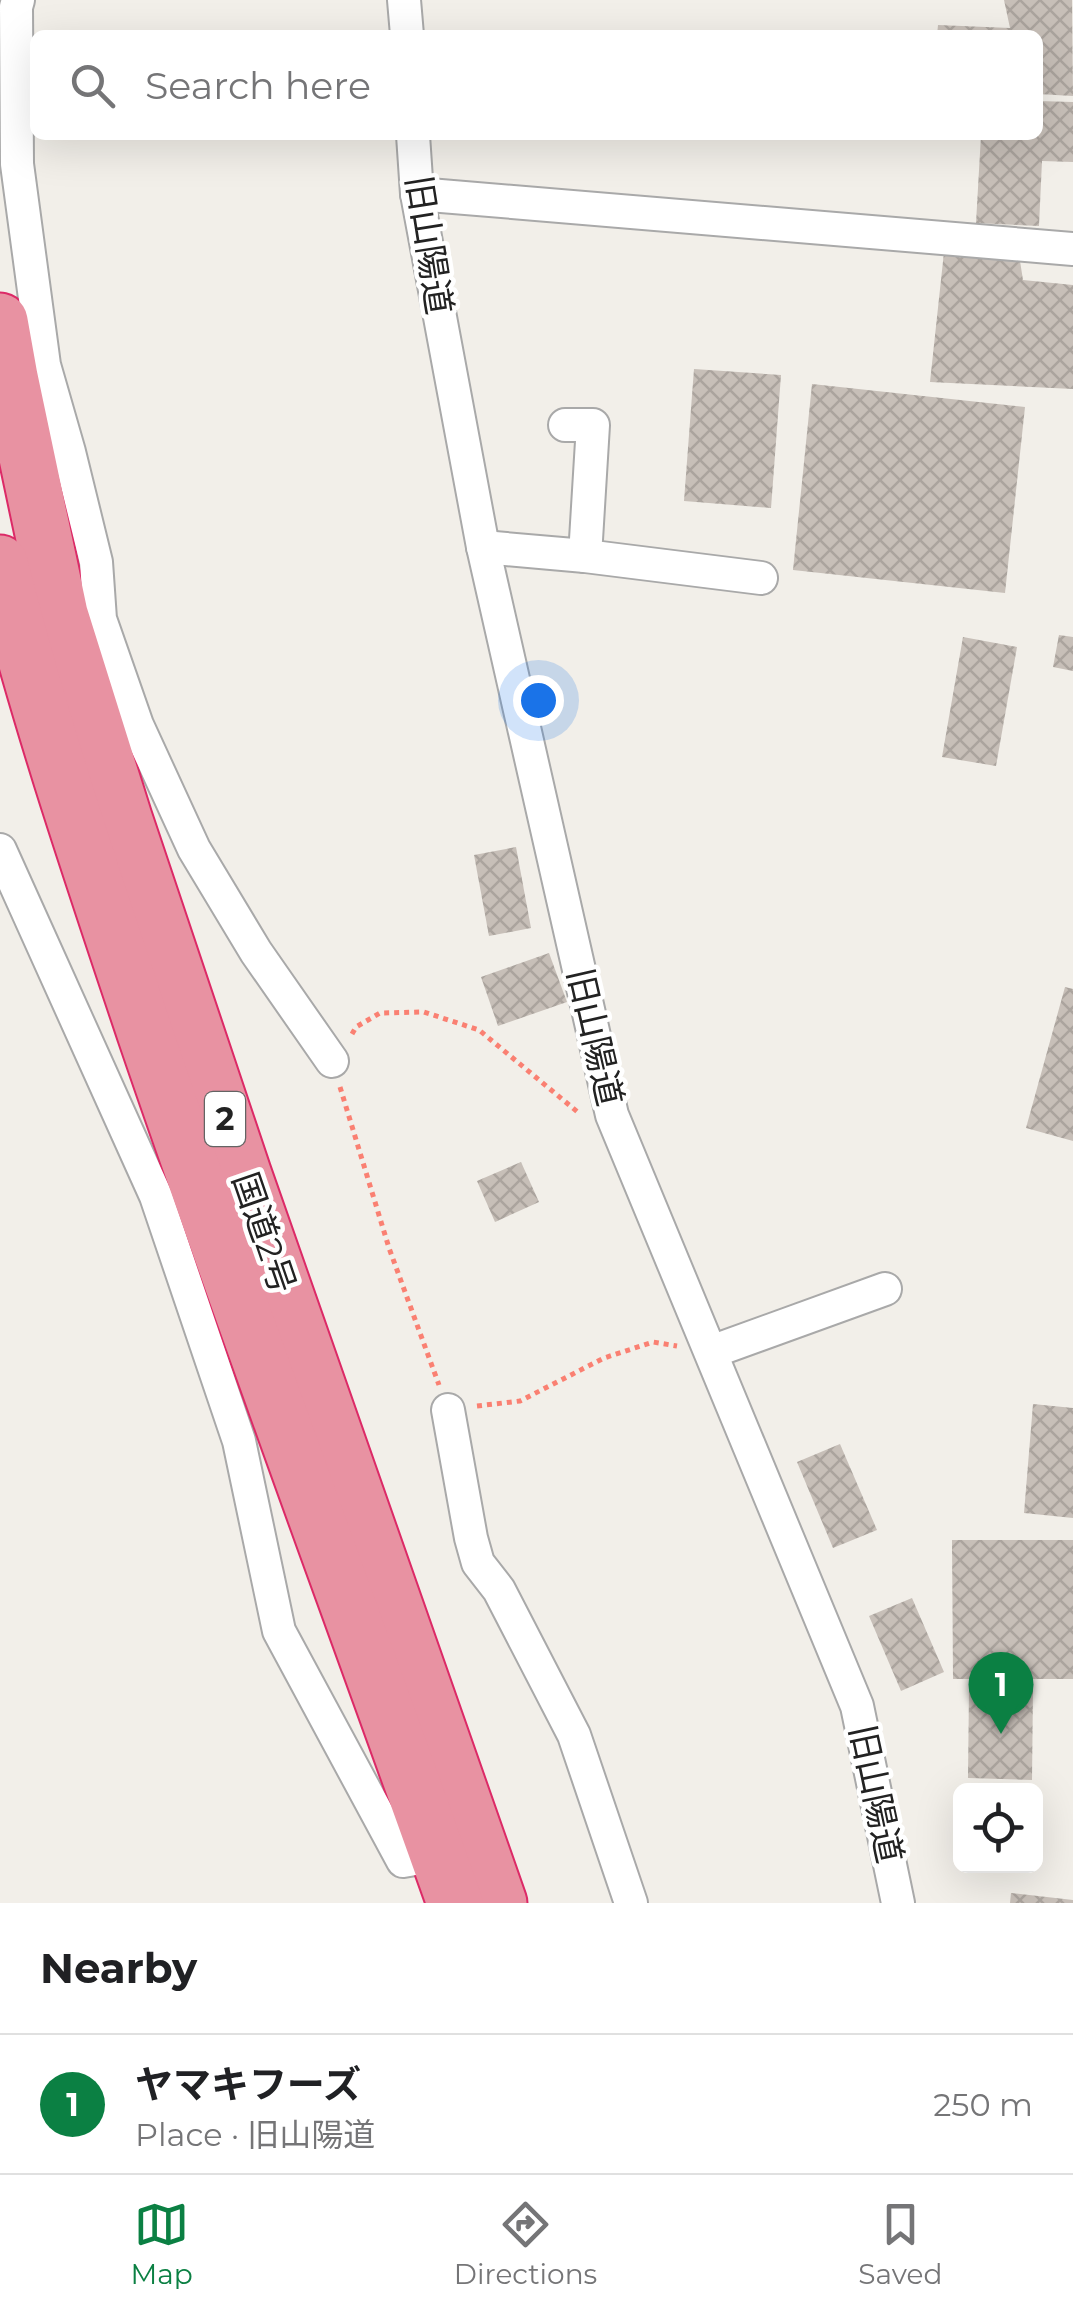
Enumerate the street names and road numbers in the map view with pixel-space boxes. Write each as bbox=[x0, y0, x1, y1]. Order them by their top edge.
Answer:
street label: 旧山陽道 bbox=[397, 172, 462, 317]
street label: 旧山陽道 bbox=[559, 964, 632, 1110]
road number: 2 bbox=[205, 1092, 245, 1146]
street label: 国道2号 bbox=[224, 1167, 305, 1299]
street label: 旧山陽道 bbox=[841, 1721, 912, 1867]

